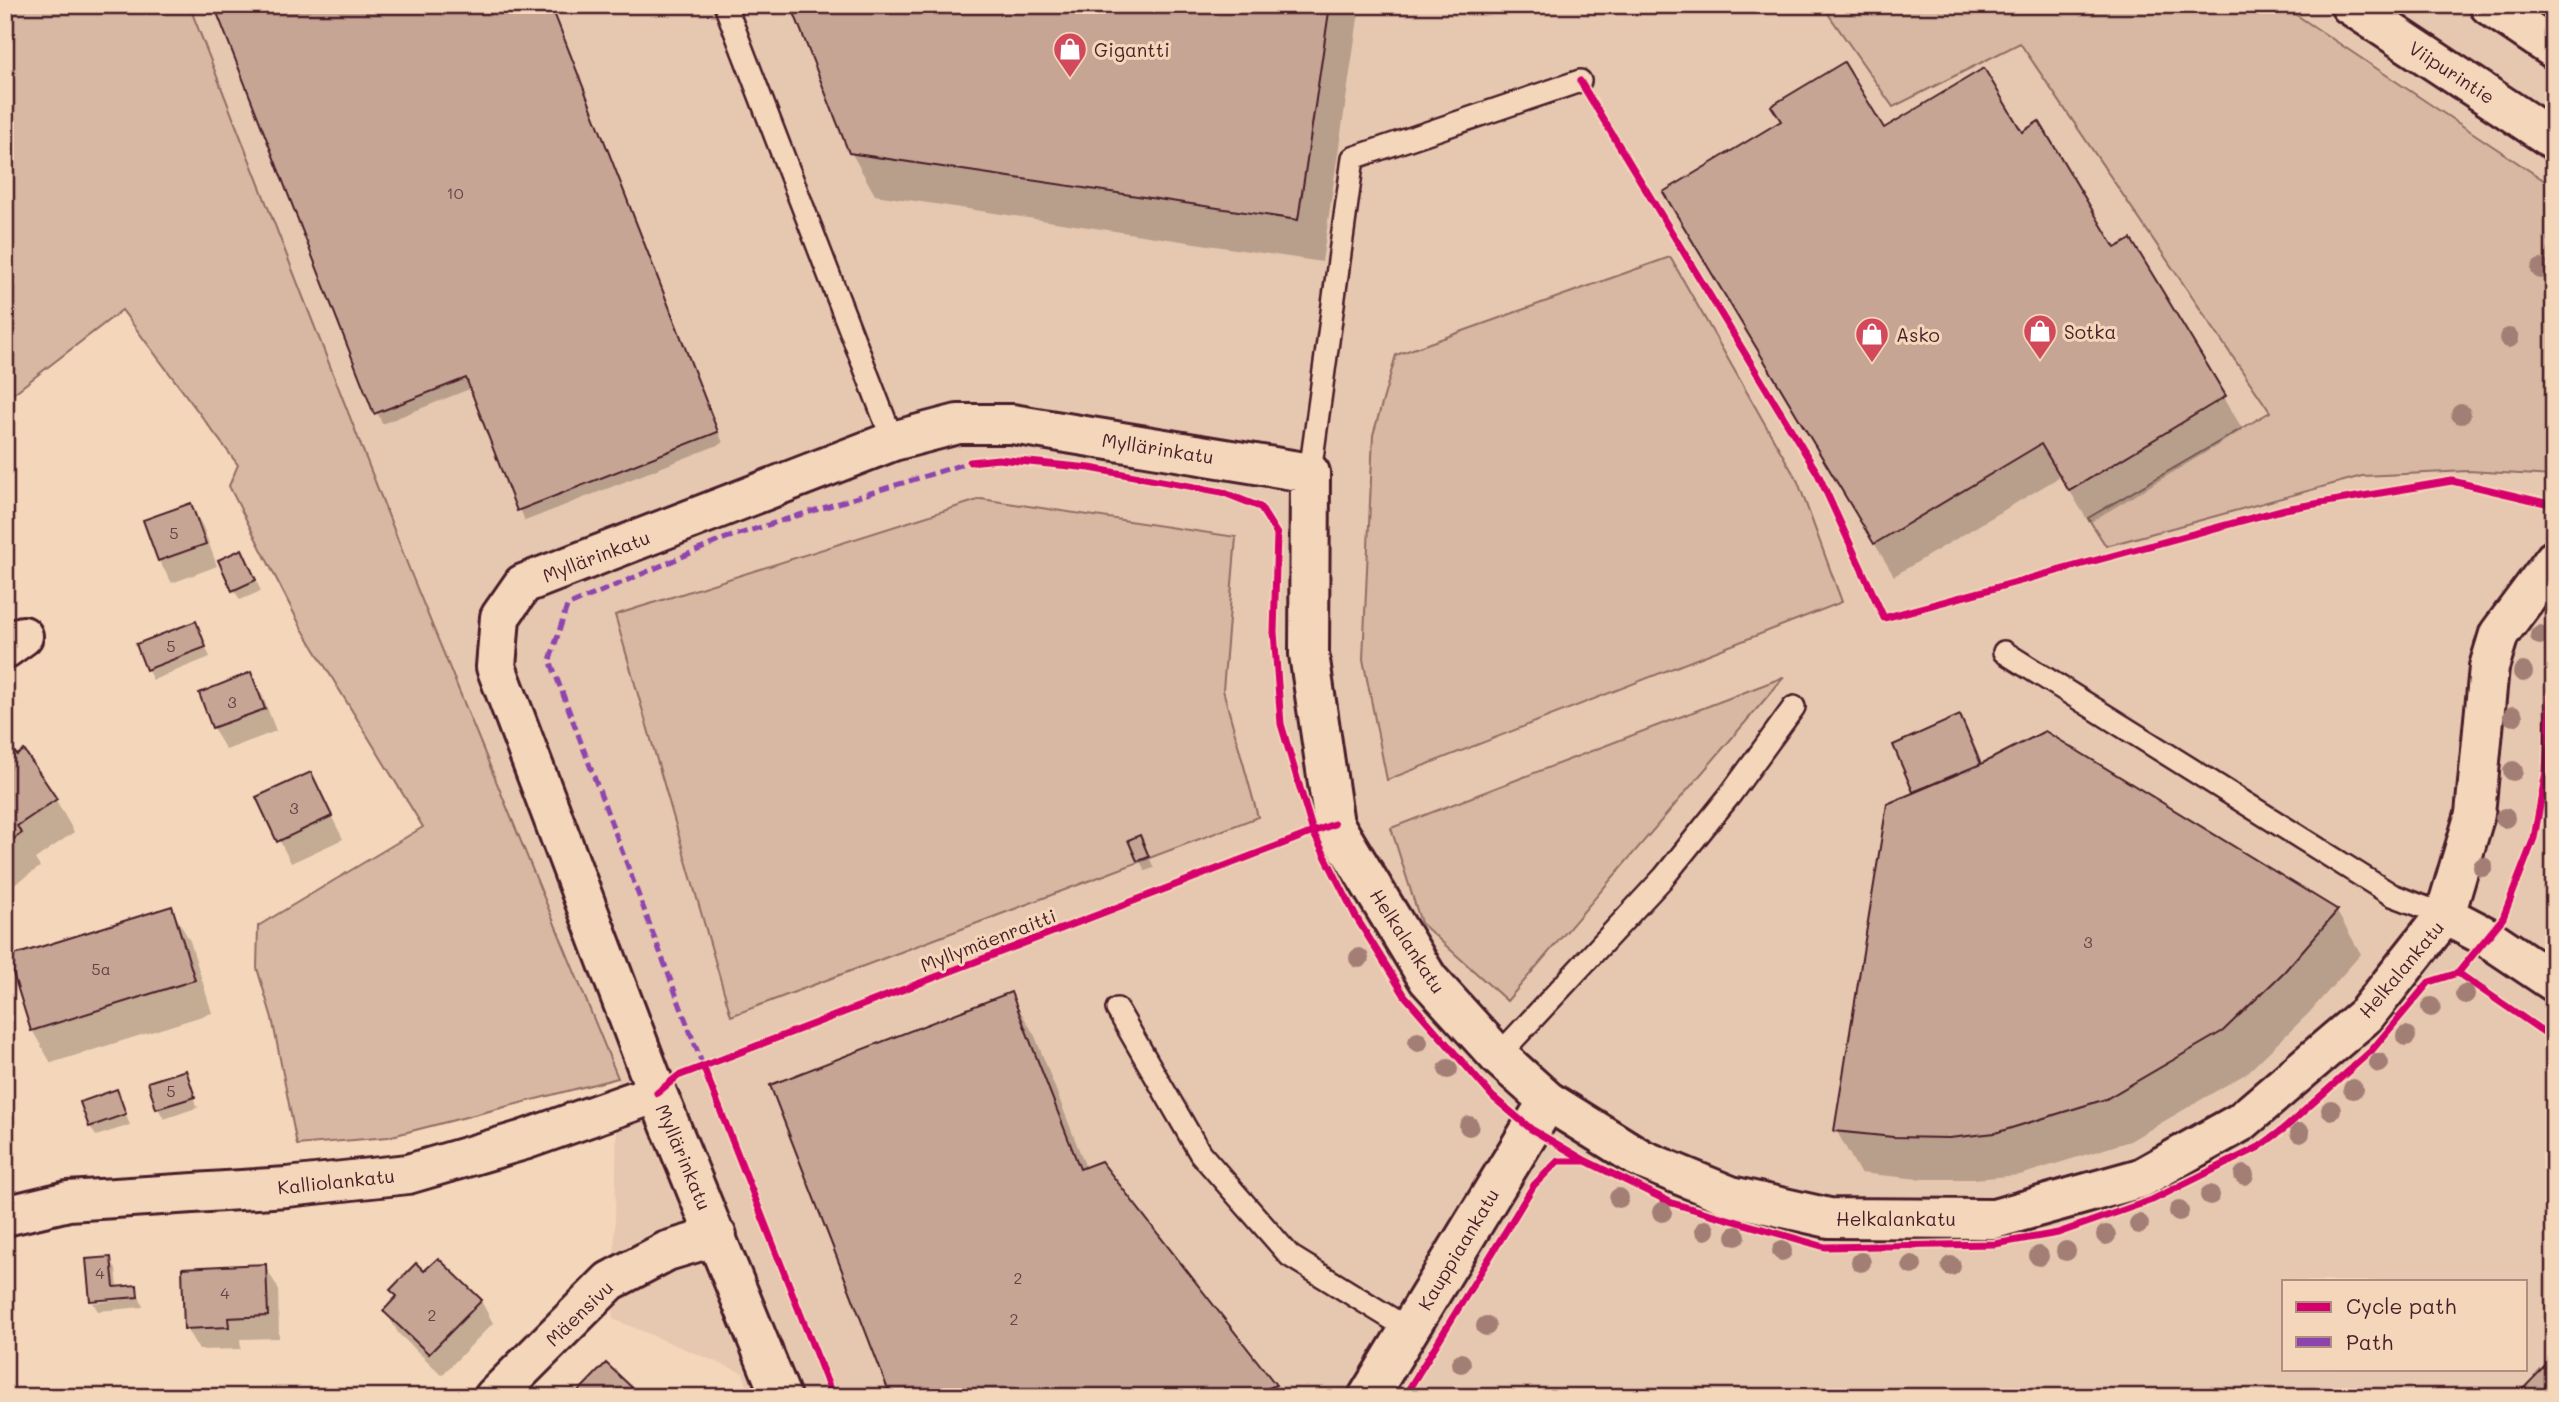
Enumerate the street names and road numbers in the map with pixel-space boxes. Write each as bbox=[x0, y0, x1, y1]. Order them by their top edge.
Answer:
street label: Viipurintie bbox=[2404, 35, 2500, 109]
street label: Myllärinkatu bbox=[1100, 427, 1216, 469]
street label: Myllärinkatu bbox=[539, 524, 653, 588]
street label: Helkalankatu bbox=[1365, 884, 1451, 998]
street label: Myllymäenraitti bbox=[917, 903, 1059, 977]
street label: Helkalankatu bbox=[2353, 915, 2449, 1023]
street label: Myllärinkatu bbox=[650, 1100, 718, 1214]
street label: Kalliolankatu bbox=[276, 1162, 396, 1200]
street label: Kauppiaankatu bbox=[1412, 1183, 1504, 1315]
street label: Helkalankatu bbox=[1836, 1206, 1956, 1231]
street label: Mäensivu bbox=[540, 1275, 618, 1351]

